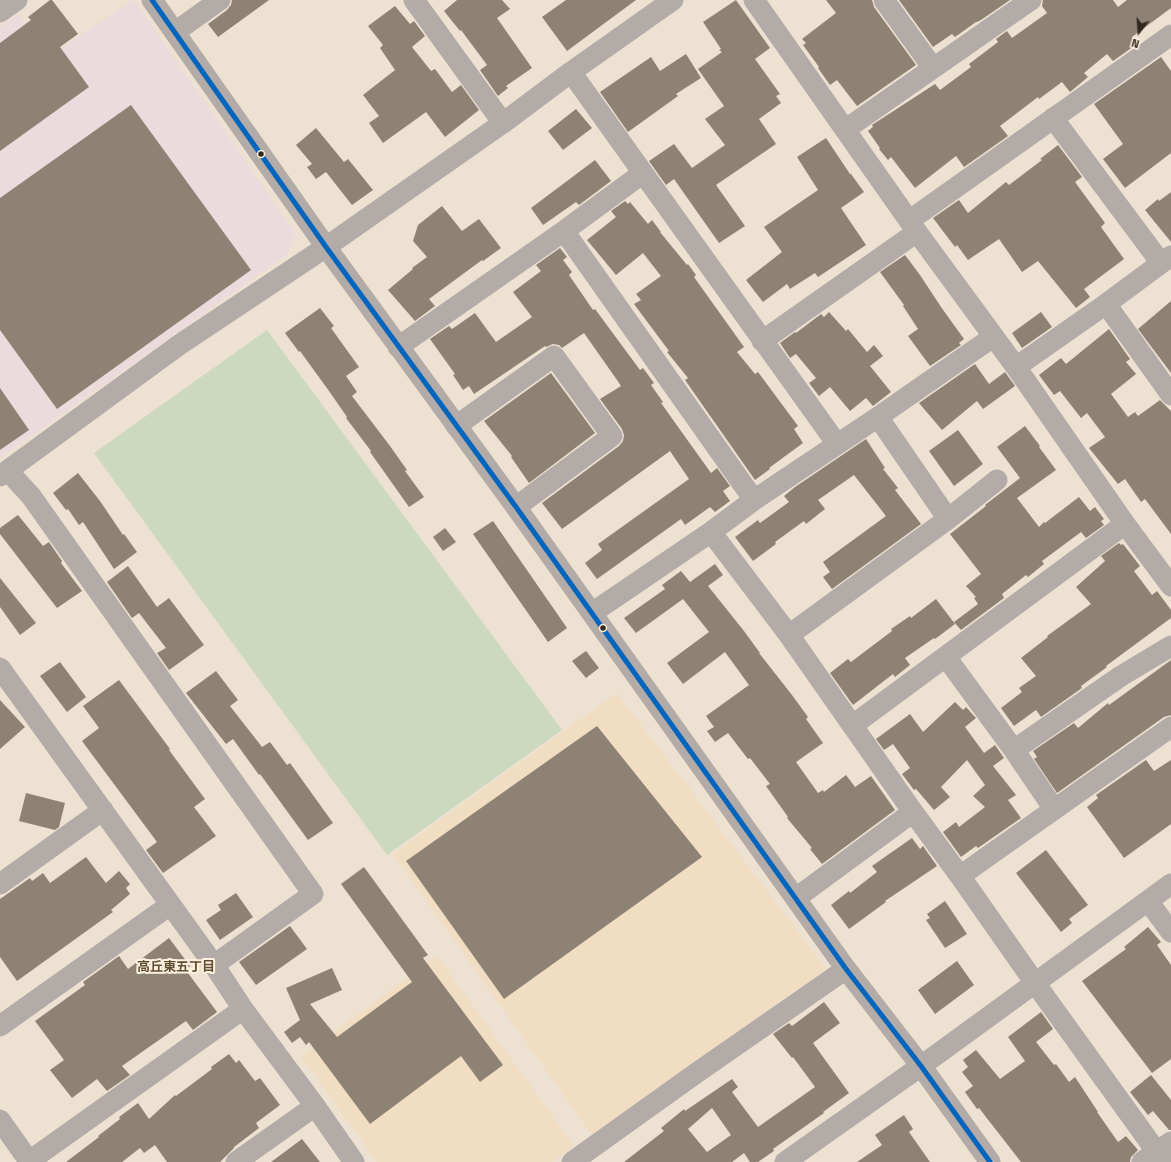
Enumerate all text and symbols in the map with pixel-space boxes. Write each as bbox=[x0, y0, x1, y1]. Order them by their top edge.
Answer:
north arrow bbox=[1119, 12, 1159, 52]
text: N bbox=[1130, 35, 1141, 52]
unlabelled marker bbox=[256, 149, 266, 159]
unlabelled marker bbox=[598, 623, 608, 633]
district label: 高丘東五丁目 bbox=[137, 960, 215, 976]

